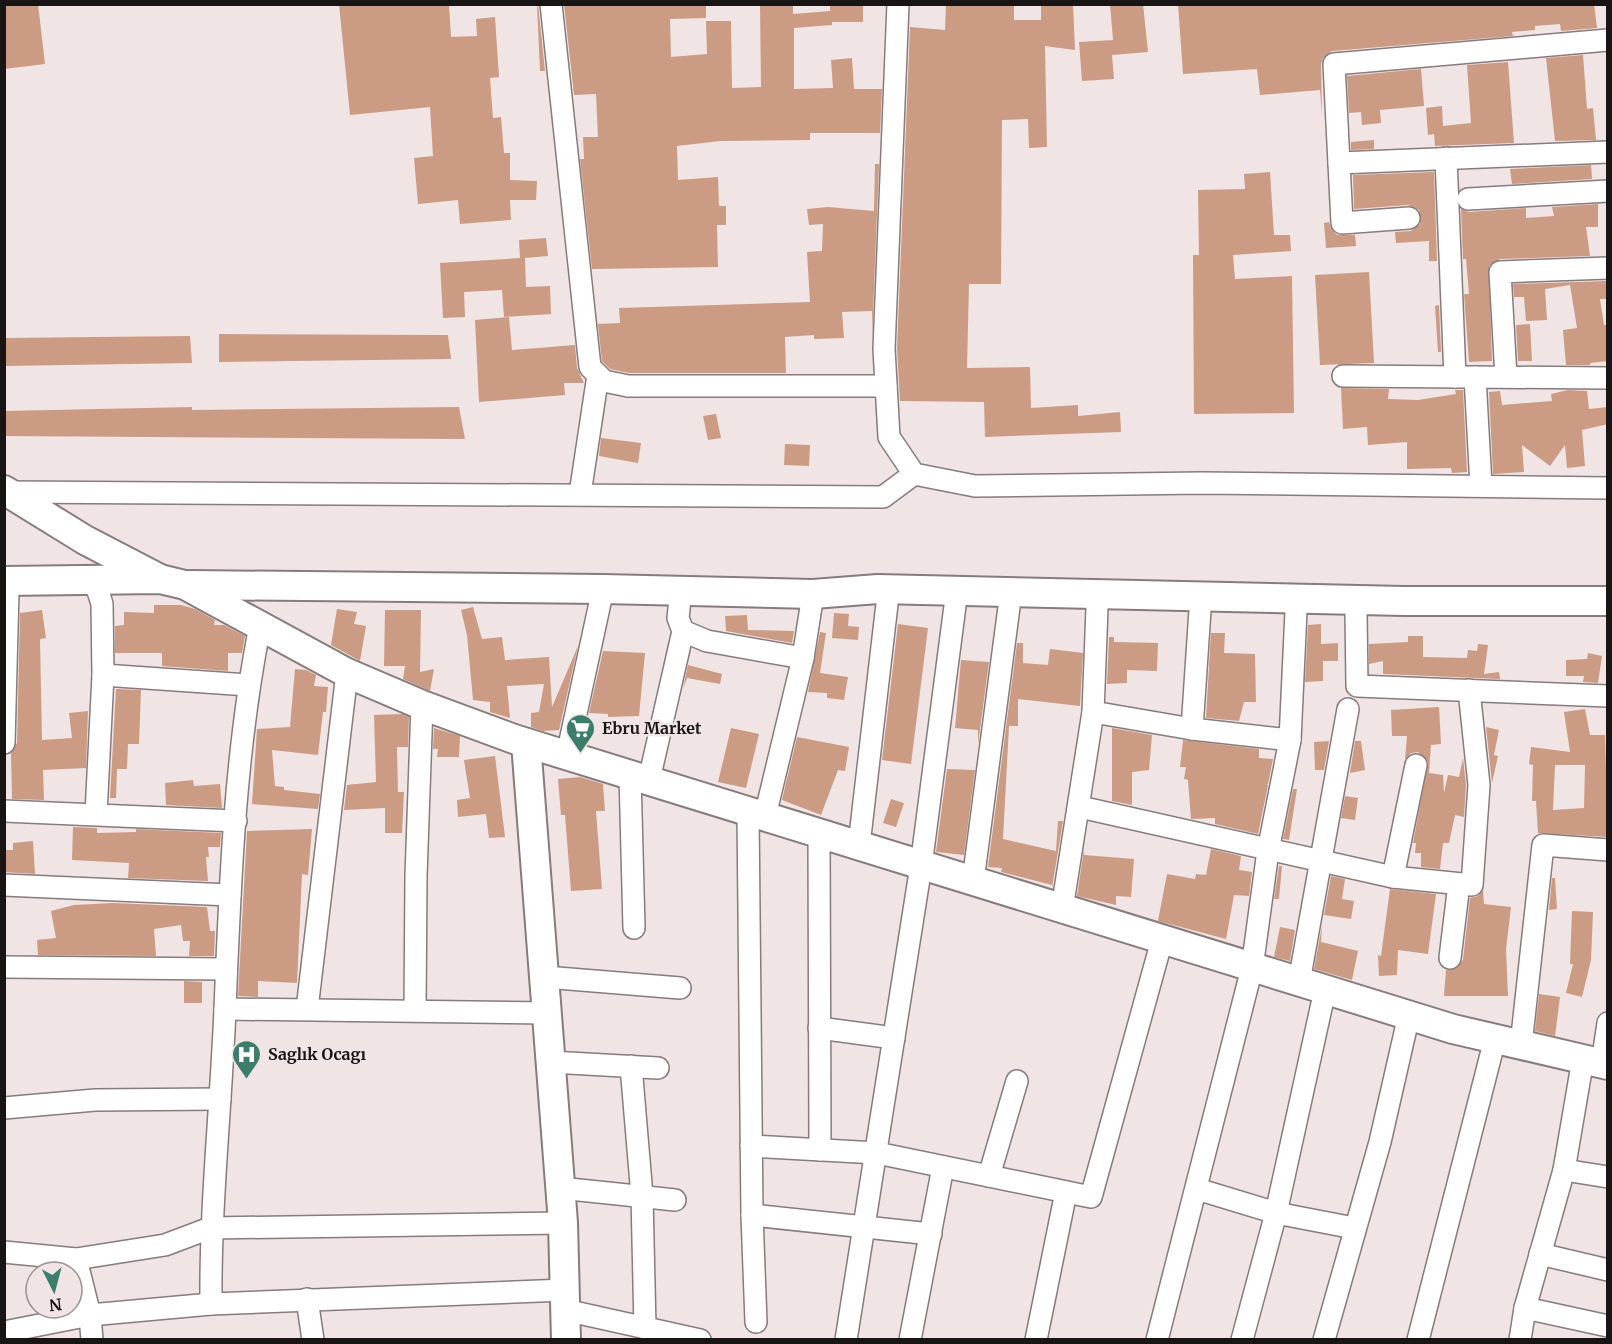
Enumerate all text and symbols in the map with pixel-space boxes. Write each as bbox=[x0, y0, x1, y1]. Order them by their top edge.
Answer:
supermarket icon: Ebru Market bbox=[565, 712, 597, 754]
place label: Ebru Market bbox=[602, 718, 702, 738]
hospital icon: Saglık Ocagı bbox=[231, 1038, 263, 1080]
place label: Saglık Ocagı bbox=[268, 1044, 367, 1064]
north arrow bbox=[24, 1260, 84, 1320]
text: N bbox=[48, 1294, 63, 1316]

